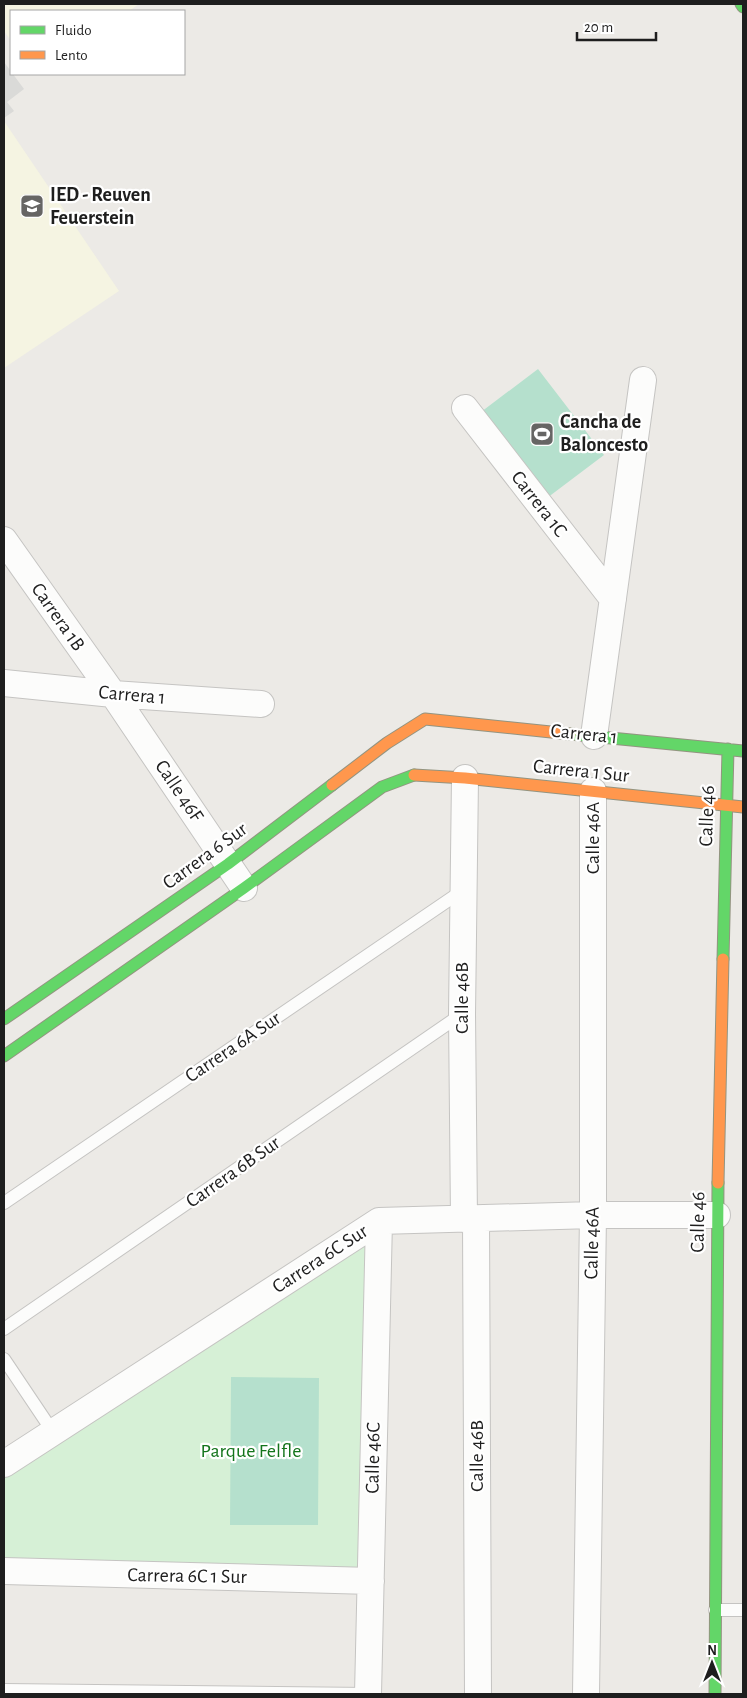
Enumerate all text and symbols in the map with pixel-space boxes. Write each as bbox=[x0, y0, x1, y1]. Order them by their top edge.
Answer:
legend bbox=[10, 10, 185, 75]
scale bar bbox=[577, 10, 656, 42]
text: 20 m bbox=[584, 20, 613, 35]
text: Fluido bbox=[55, 23, 92, 38]
text: Lento bbox=[55, 48, 88, 63]
place label: IED - Reuven Feuerstein bbox=[50, 185, 151, 228]
school or university icon: IED - Reuven Feuerstein bbox=[19, 193, 45, 219]
place label: Cancha de Baloncesto bbox=[560, 412, 648, 455]
sports icon: Cancha de Baloncesto bbox=[529, 421, 555, 447]
street label: Carrera 1C bbox=[507, 467, 571, 541]
street label: Carrera 1B bbox=[27, 579, 89, 655]
street label: Carrera 1 bbox=[98, 682, 166, 708]
street label: Carrera 1 bbox=[550, 721, 618, 747]
street label: Calle 46F bbox=[151, 756, 207, 826]
street label: Carrera 1 Sur bbox=[532, 756, 631, 786]
street label: Calle 46 bbox=[696, 785, 718, 847]
street label: Calle 46A bbox=[583, 801, 603, 874]
street label: Carrera 6 Sur bbox=[159, 819, 251, 893]
street label: Calle 46B bbox=[452, 962, 472, 1034]
street label: Carrera 6A Sur bbox=[182, 1008, 285, 1086]
street label: Carrera 6B Sur bbox=[182, 1132, 284, 1212]
street label: Calle 46 bbox=[687, 1191, 709, 1253]
street label: Calle 46A bbox=[581, 1206, 603, 1279]
street label: Carrera 6C Sur bbox=[269, 1221, 372, 1297]
street label: Calle 46B bbox=[467, 1420, 487, 1492]
street label: Calle 46C bbox=[362, 1422, 384, 1494]
park label: Parque Felfle bbox=[201, 1441, 301, 1461]
street label: Carrera 6C 1 Sur bbox=[127, 1565, 247, 1587]
north arrow bbox=[687, 1638, 737, 1688]
text: N bbox=[707, 1644, 717, 1658]

